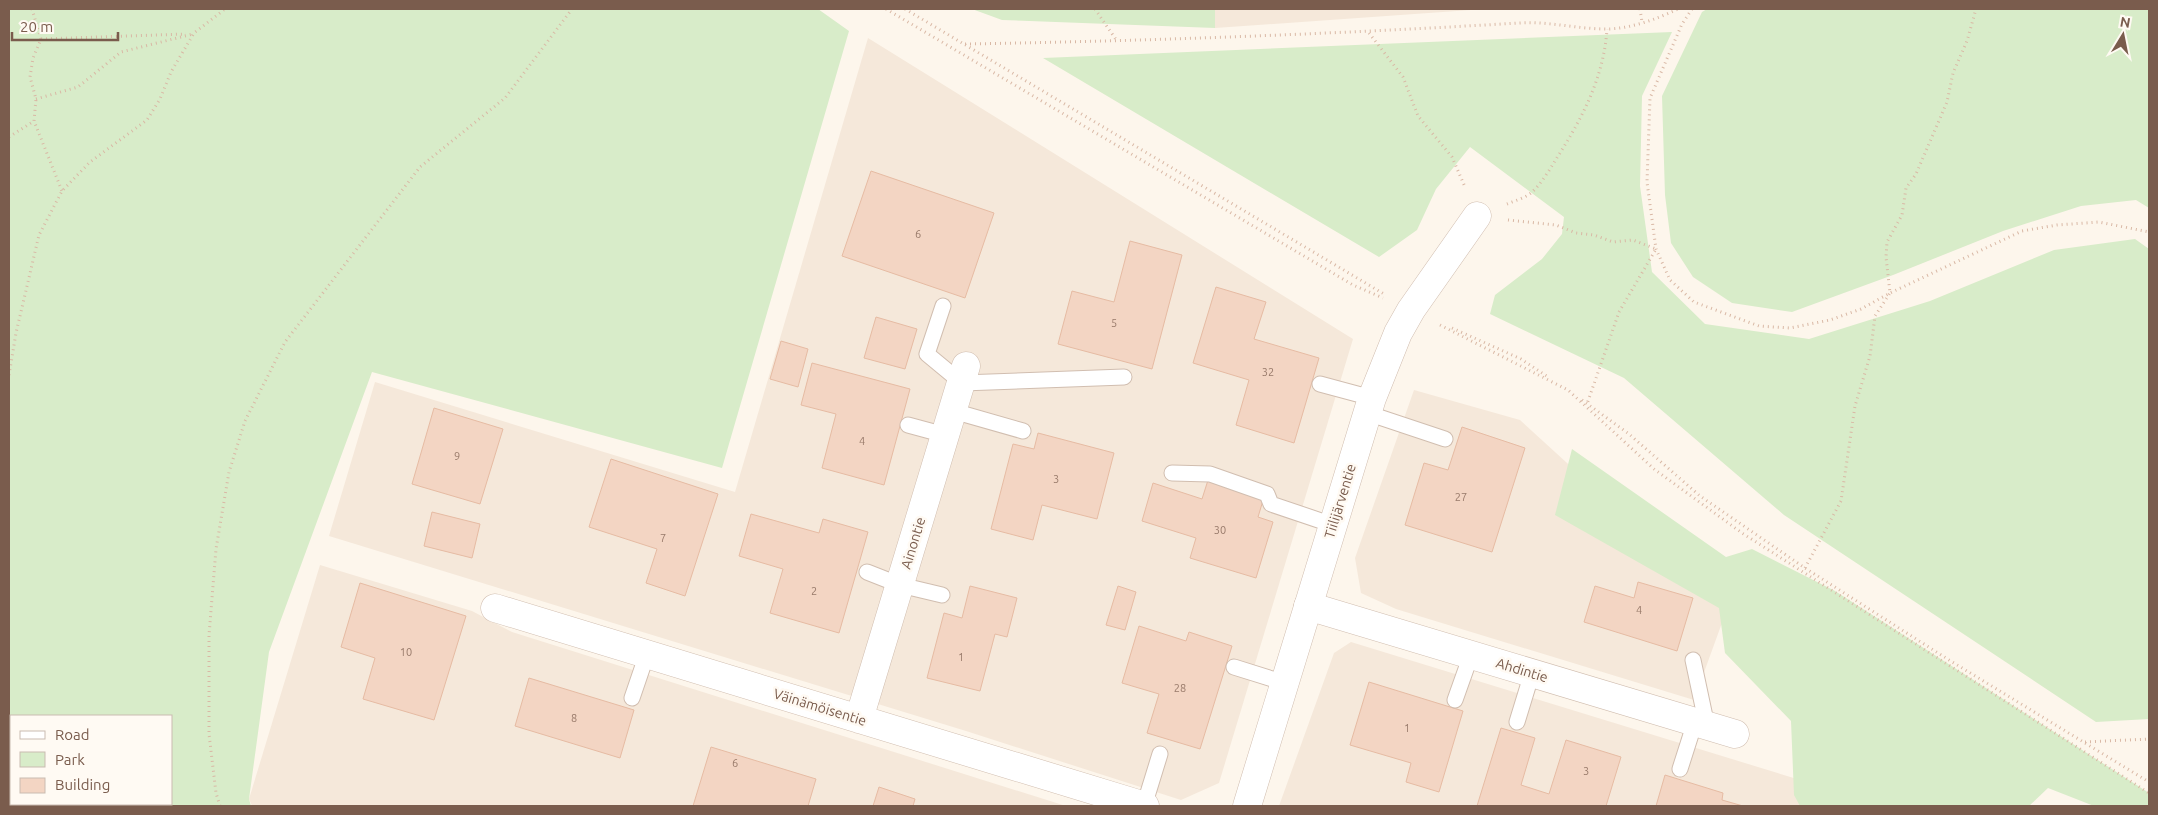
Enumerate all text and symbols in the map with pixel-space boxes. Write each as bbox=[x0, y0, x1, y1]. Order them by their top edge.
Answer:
scale bar bbox=[12, 10, 119, 42]
north arrow bbox=[2098, 10, 2148, 60]
text: N bbox=[2119, 13, 2132, 31]
text: 20 m bbox=[20, 18, 53, 35]
house number: 6 bbox=[915, 228, 921, 240]
house number: 5 bbox=[1111, 317, 1117, 329]
house number: 32 bbox=[1262, 366, 1274, 378]
house number: 4 bbox=[859, 435, 865, 447]
house number: 9 bbox=[454, 450, 460, 462]
street label: Tiilijärventie bbox=[1321, 462, 1359, 540]
house number: 3 bbox=[1053, 473, 1059, 485]
house number: 27 bbox=[1455, 491, 1467, 503]
street label: Ainontie bbox=[898, 515, 928, 571]
house number: 30 bbox=[1214, 524, 1226, 536]
house number: 7 bbox=[660, 532, 666, 544]
house number: 2 bbox=[811, 585, 817, 597]
house number: 4 bbox=[1636, 604, 1642, 616]
house number: 10 bbox=[400, 646, 412, 658]
house number: 1 bbox=[958, 651, 964, 663]
street label: Ahdintie bbox=[1494, 655, 1550, 685]
house number: 28 bbox=[1174, 682, 1186, 694]
street label: Väinämöisentie bbox=[771, 685, 869, 729]
house number: 8 bbox=[571, 712, 577, 724]
legend bbox=[10, 715, 172, 805]
house number: 1 bbox=[1404, 722, 1410, 734]
text: Road bbox=[55, 726, 90, 743]
text: Park bbox=[55, 751, 85, 768]
house number: 6 bbox=[732, 757, 738, 769]
house number: 3 bbox=[1583, 765, 1589, 777]
text: Building bbox=[55, 776, 110, 793]

